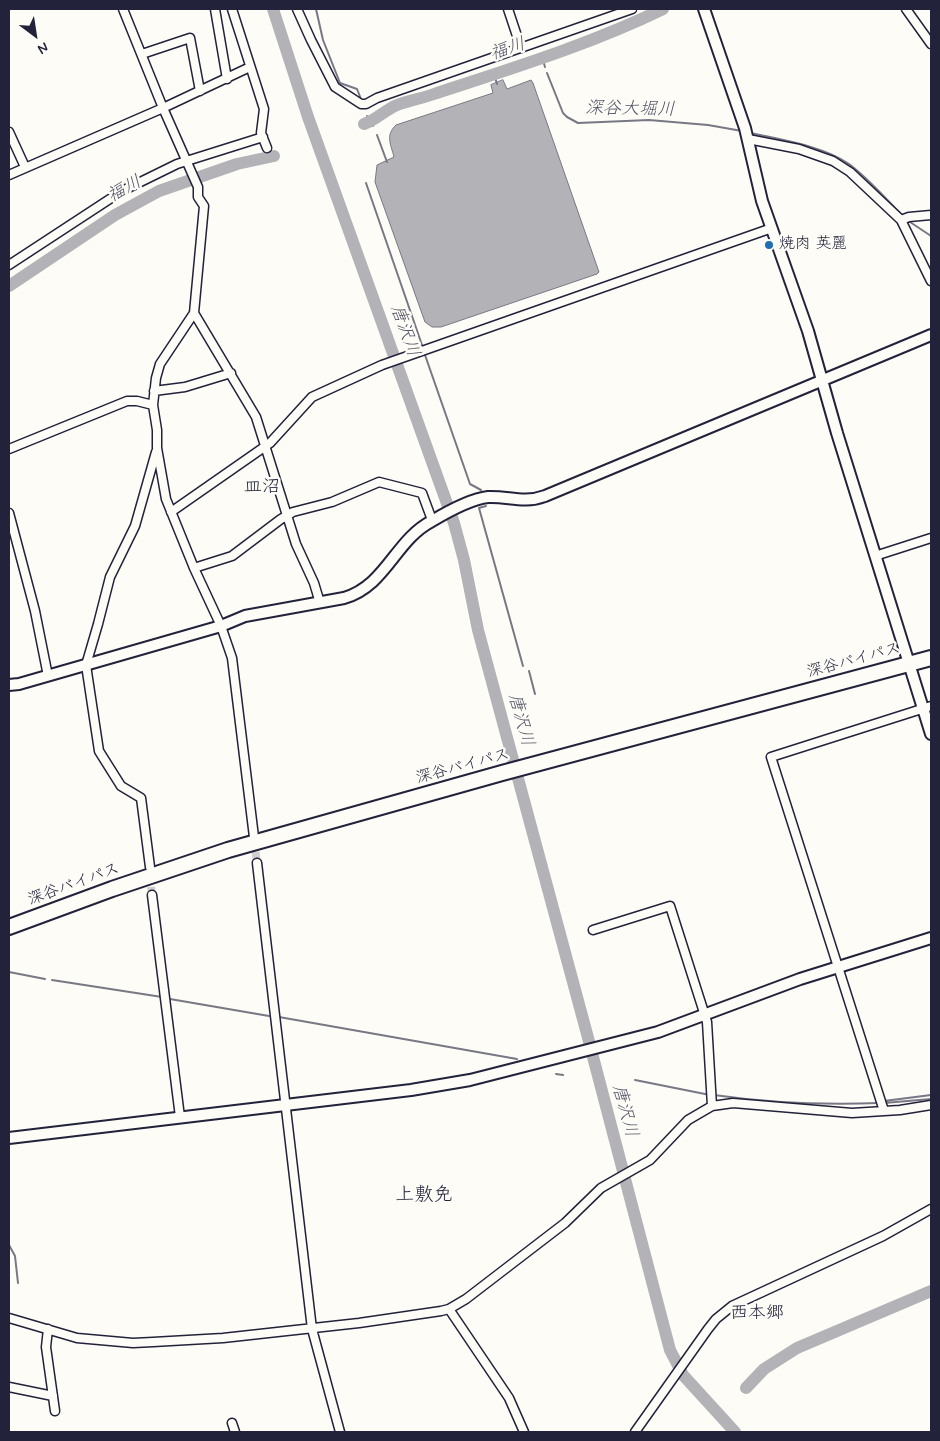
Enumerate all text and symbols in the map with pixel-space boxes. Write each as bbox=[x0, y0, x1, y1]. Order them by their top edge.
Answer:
north arrow bbox=[10, 10, 60, 60]
water label: 福川 bbox=[488, 34, 528, 66]
text: N bbox=[34, 38, 51, 58]
water label: 深谷大堀川 bbox=[585, 98, 675, 122]
water label: 福川 bbox=[104, 172, 146, 208]
place label: 焼肉 英麗 bbox=[779, 235, 847, 255]
marker: 焼肉 英麗 bbox=[763, 239, 775, 251]
water label: 唐沢川 bbox=[385, 302, 423, 360]
district label: 皿沼 bbox=[244, 477, 280, 499]
street label: 深谷バイパス bbox=[805, 639, 903, 683]
water label: 唐沢川 bbox=[503, 691, 537, 749]
street label: 深谷バイパス bbox=[414, 745, 512, 789]
street label: 深谷バイパス bbox=[26, 860, 122, 910]
water label: 唐沢川 bbox=[607, 1082, 641, 1140]
district label: 上敷免 bbox=[396, 1185, 452, 1207]
district label: 西本郷 bbox=[730, 1303, 784, 1325]

